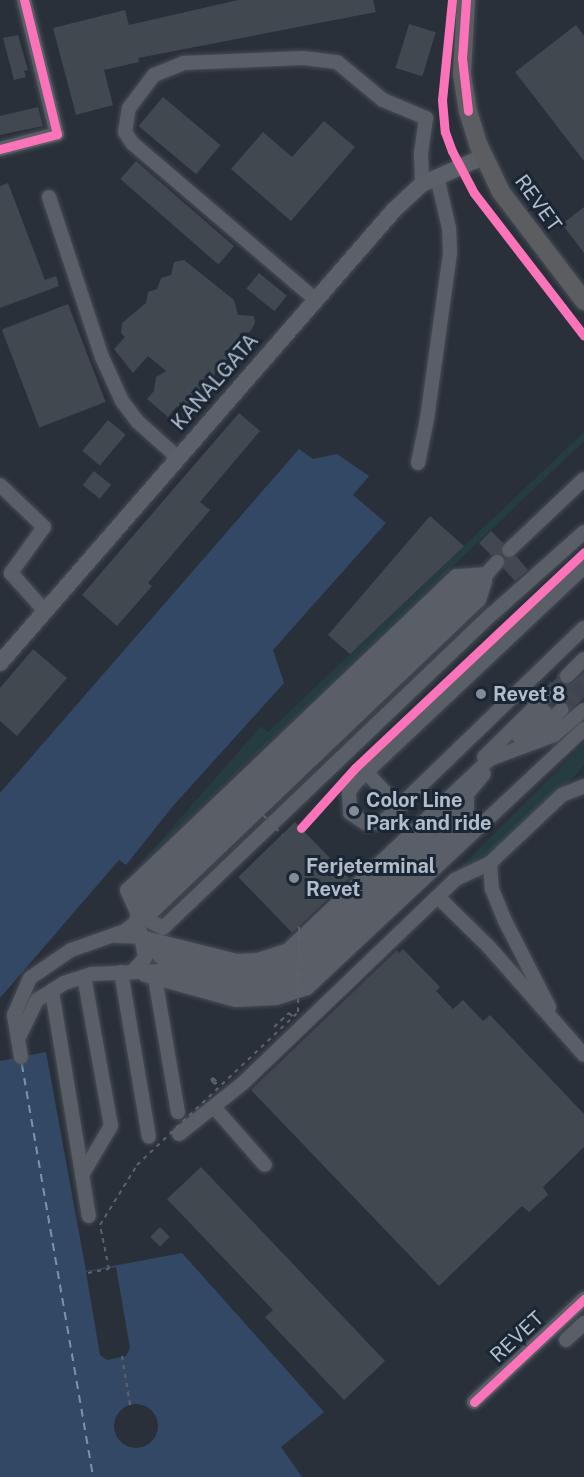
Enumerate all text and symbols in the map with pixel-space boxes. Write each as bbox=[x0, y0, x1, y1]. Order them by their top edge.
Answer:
street label: REVET bbox=[509, 170, 567, 236]
street label: KANALGATA bbox=[167, 329, 263, 435]
place label: Revet 8 bbox=[493, 682, 565, 706]
marker: Revet 8 bbox=[474, 687, 488, 701]
place label: Color Line Park and ride bbox=[366, 788, 492, 835]
marker: Color Line Park and ride bbox=[347, 804, 361, 818]
place label: Ferjeterminal Revet bbox=[306, 855, 435, 902]
marker: Ferjeterminal Revet bbox=[287, 871, 301, 885]
street label: REVET bbox=[485, 1306, 549, 1368]

